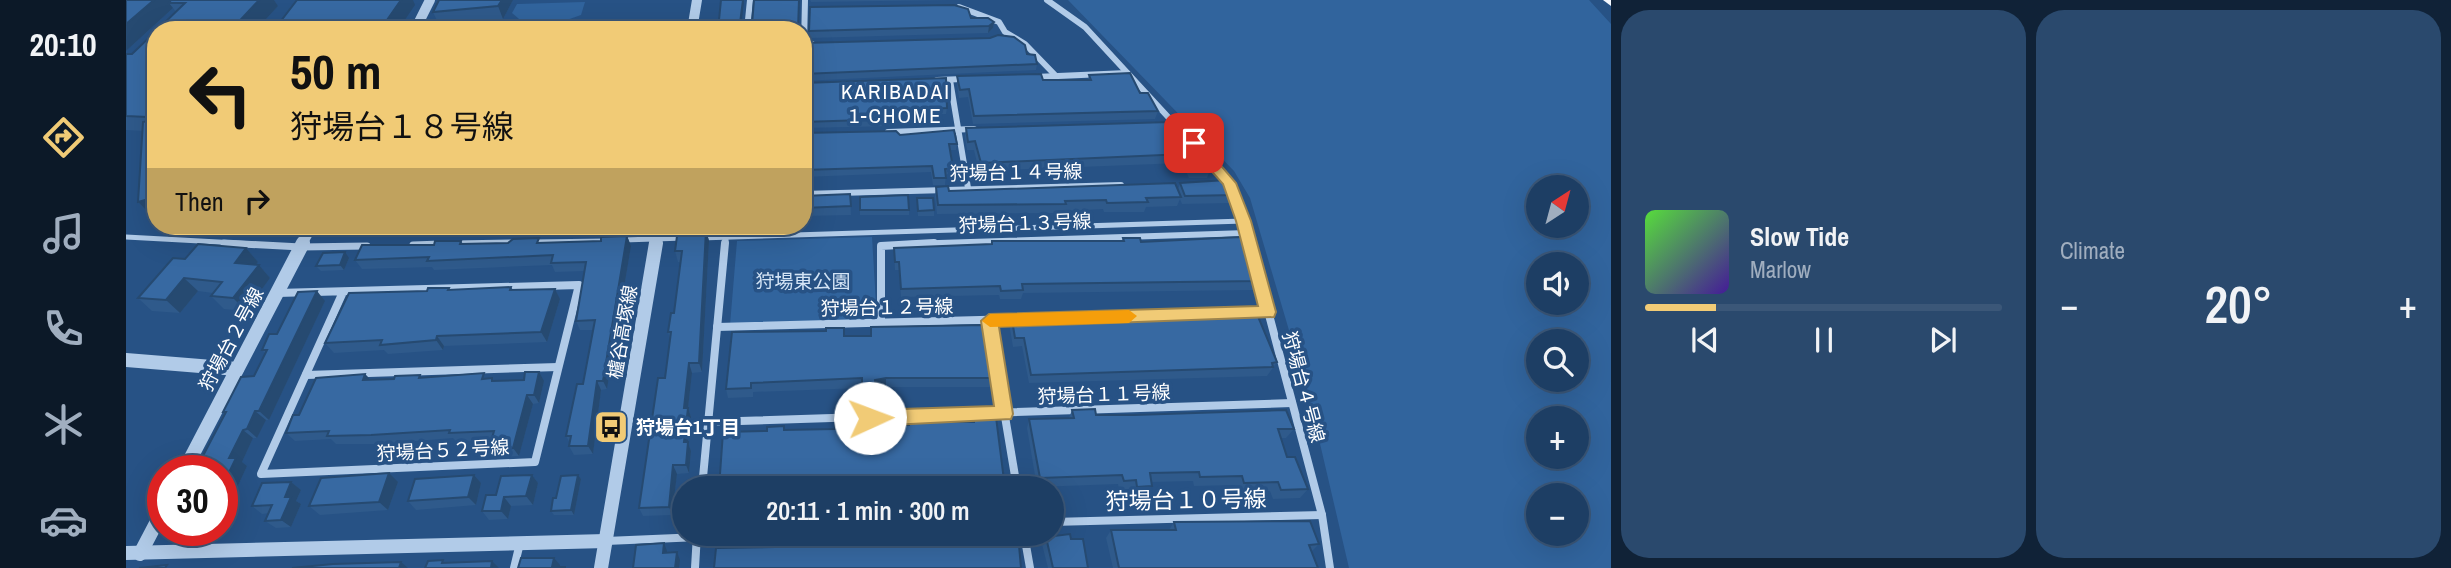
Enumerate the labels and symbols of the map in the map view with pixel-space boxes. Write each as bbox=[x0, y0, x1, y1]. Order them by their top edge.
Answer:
district label: KARIBADAI 1-CHOME bbox=[841, 77, 951, 130]
pin bbox=[1164, 113, 1224, 173]
street label: 狩場台１４号線 bbox=[949, 158, 1083, 186]
north arrow bbox=[1526, 175, 1589, 238]
street label: 狩場台１３号線 bbox=[958, 208, 1092, 238]
park label: 狩場東公園 bbox=[755, 268, 851, 294]
street label: 狩場台２号線 bbox=[193, 283, 269, 395]
street label: 櫨谷高塚線 bbox=[601, 283, 643, 381]
street label: 狩場台１２号線 bbox=[820, 293, 954, 321]
street label: 狩場台４号線 bbox=[1277, 329, 1331, 445]
street label: 狩場台１１号線 bbox=[1037, 379, 1171, 409]
position arrow bbox=[833, 381, 907, 455]
bus stop icon: 狩場台1丁目 bbox=[592, 408, 630, 446]
place label: 狩場台1丁目 bbox=[636, 414, 740, 440]
street label: 狩場台５２号線 bbox=[376, 434, 510, 466]
speed limit sign: 30 bbox=[147, 455, 238, 546]
street label: 狩場台１０号線 bbox=[1105, 483, 1267, 516]

